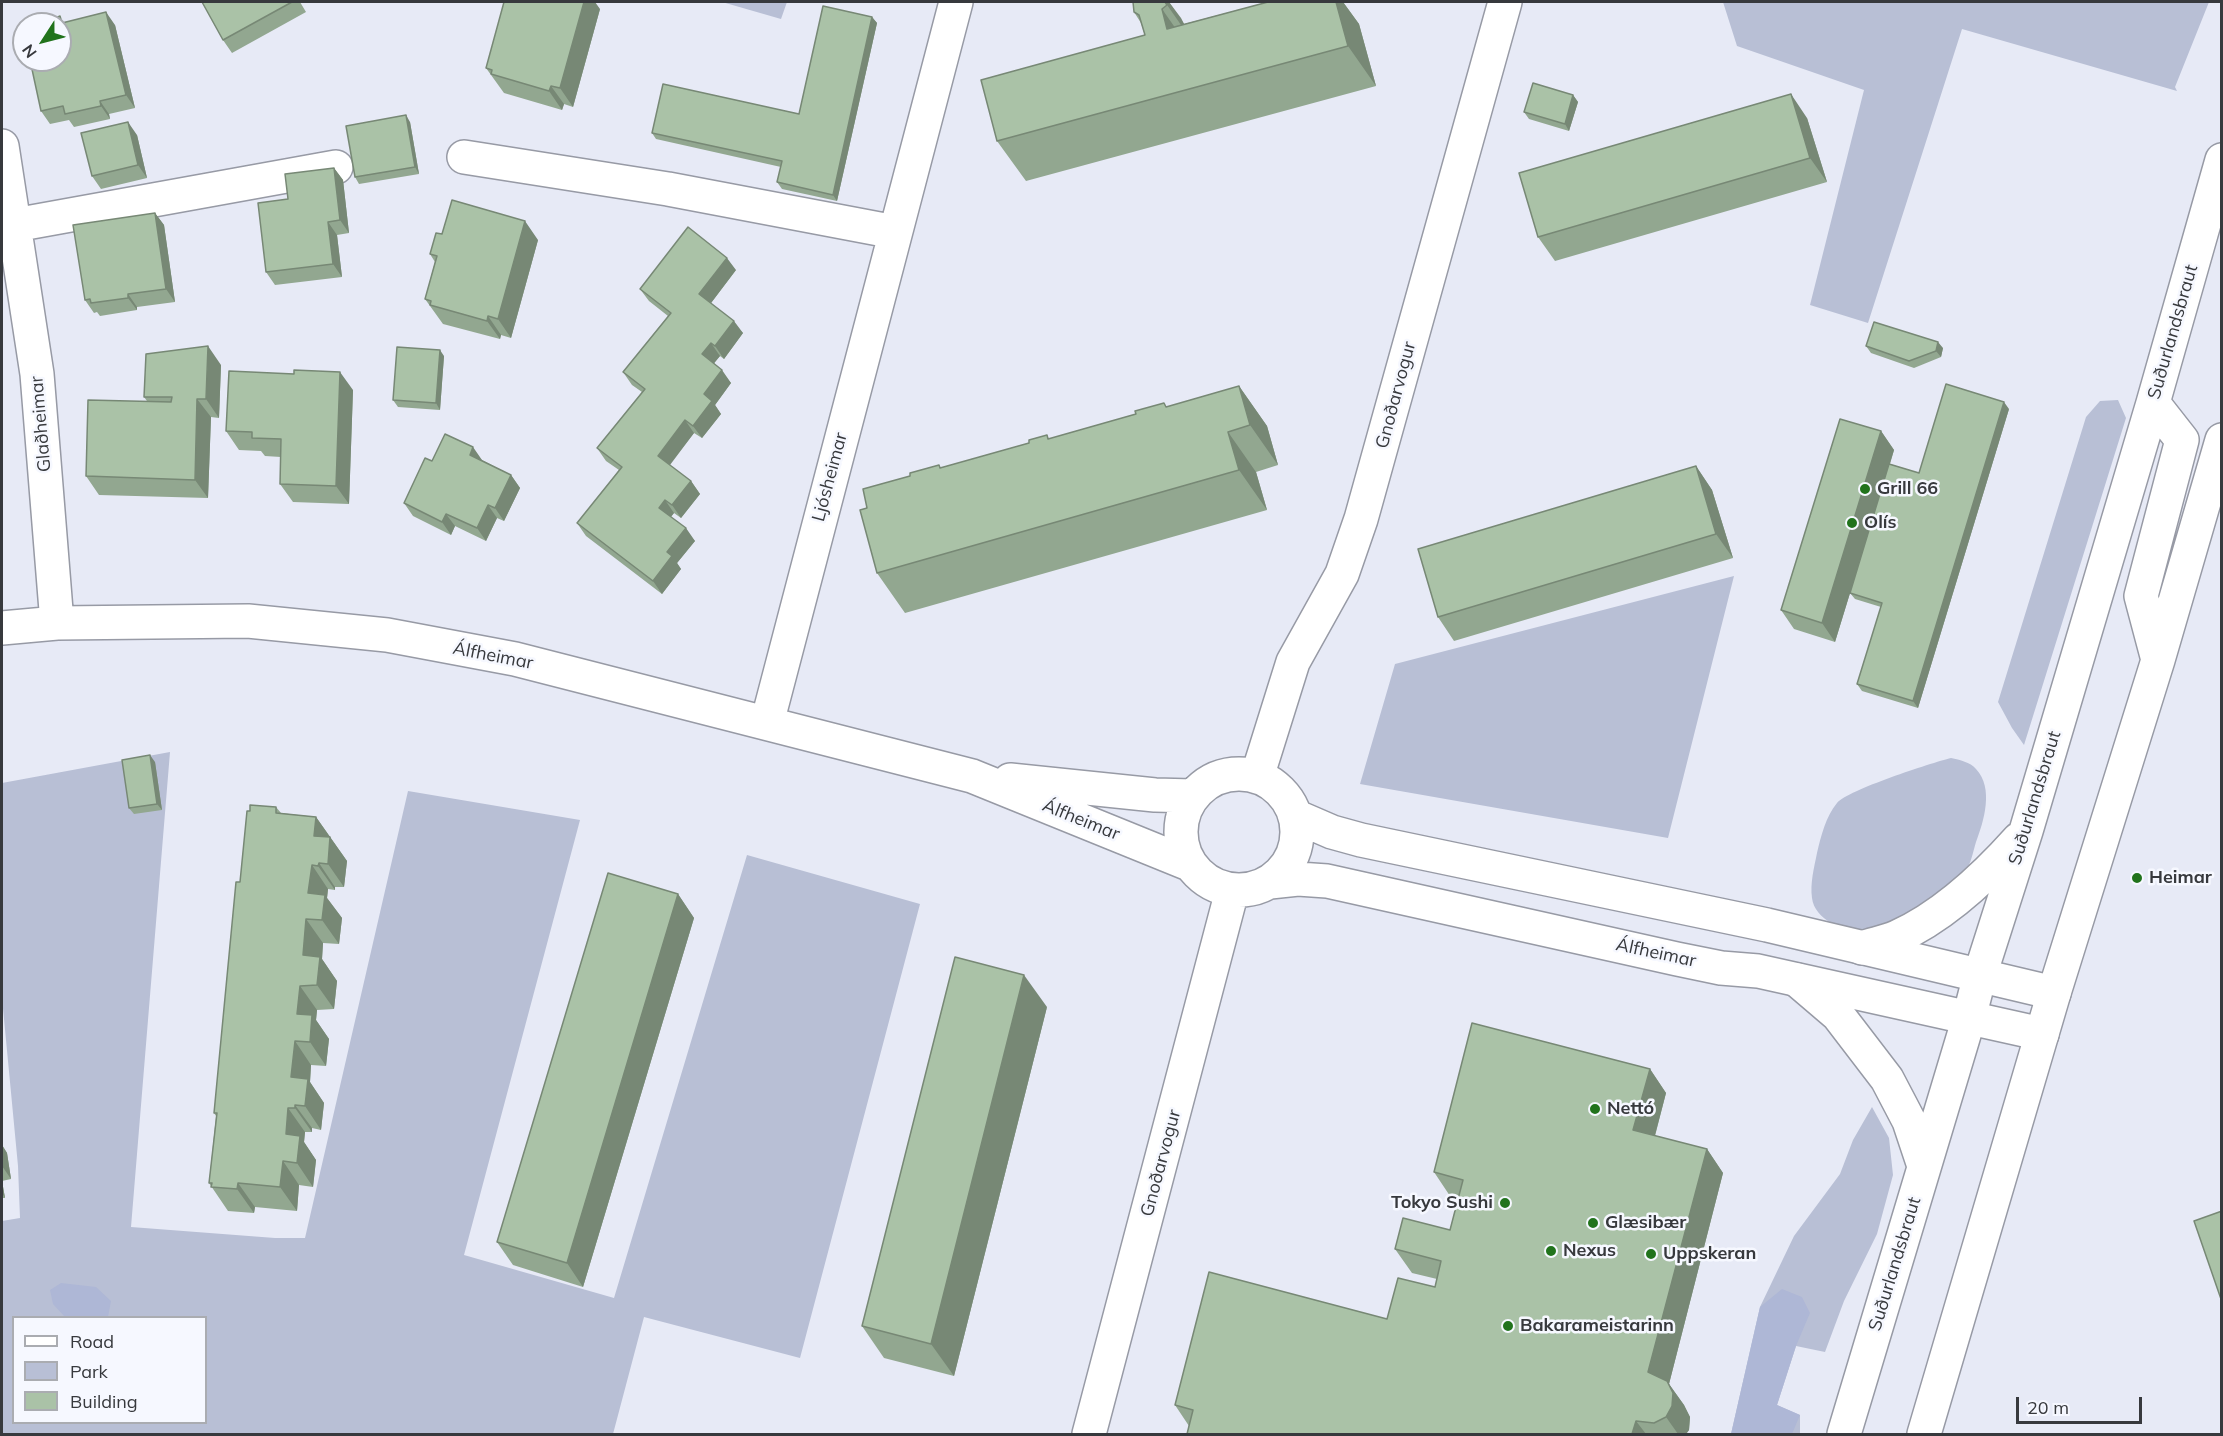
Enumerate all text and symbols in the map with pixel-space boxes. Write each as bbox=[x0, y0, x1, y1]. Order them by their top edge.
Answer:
north arrow bbox=[12, 12, 72, 72]
text: N bbox=[17, 41, 41, 62]
street label: Suðurlandsbraut bbox=[2143, 262, 2203, 402]
street label: Gnoðarvogur bbox=[1371, 339, 1421, 451]
street label: Glaðheimar bbox=[26, 375, 56, 473]
street label: Ljósheimar bbox=[808, 430, 852, 524]
place label: Grill 66 bbox=[1877, 478, 1938, 500]
marker: Grill 66 bbox=[1858, 482, 1872, 496]
place label: Olís bbox=[1864, 512, 1897, 534]
marker: Olís bbox=[1845, 516, 1859, 530]
street label: Álfheimar bbox=[451, 638, 535, 674]
street label: Suðurlandsbraut bbox=[2004, 728, 2066, 868]
street label: Álfheimar bbox=[1039, 795, 1123, 845]
place label: Heimar bbox=[2149, 867, 2212, 889]
marker: Heimar bbox=[2130, 871, 2144, 885]
street label: Álfheimar bbox=[1614, 934, 1698, 972]
place label: Nettó bbox=[1607, 1098, 1654, 1120]
marker: Nettó bbox=[1588, 1102, 1602, 1116]
street label: Gnoðarvogur bbox=[1136, 1107, 1186, 1219]
place label: Tokyo Sushi bbox=[1391, 1192, 1493, 1214]
street label: Suðurlandsbraut bbox=[1864, 1194, 1926, 1334]
marker: Tokyo Sushi bbox=[1498, 1196, 1512, 1210]
place label: Glæsibær bbox=[1605, 1212, 1686, 1234]
marker: Glæsibær bbox=[1586, 1216, 1600, 1230]
place label: Nexus bbox=[1563, 1240, 1616, 1262]
place label: Uppskeran bbox=[1663, 1243, 1756, 1265]
marker: Nexus bbox=[1544, 1244, 1558, 1258]
marker: Uppskeran bbox=[1644, 1247, 1658, 1261]
place label: Bakarameistarinn bbox=[1520, 1315, 1674, 1337]
legend bbox=[12, 1316, 207, 1424]
marker: Bakarameistarinn bbox=[1501, 1319, 1515, 1333]
text: Road bbox=[70, 1330, 114, 1353]
text: Park bbox=[70, 1360, 108, 1383]
scale bar bbox=[2019, 1385, 2145, 1423]
text: Building bbox=[70, 1390, 138, 1413]
text: 20 m bbox=[2027, 1396, 2069, 1419]

